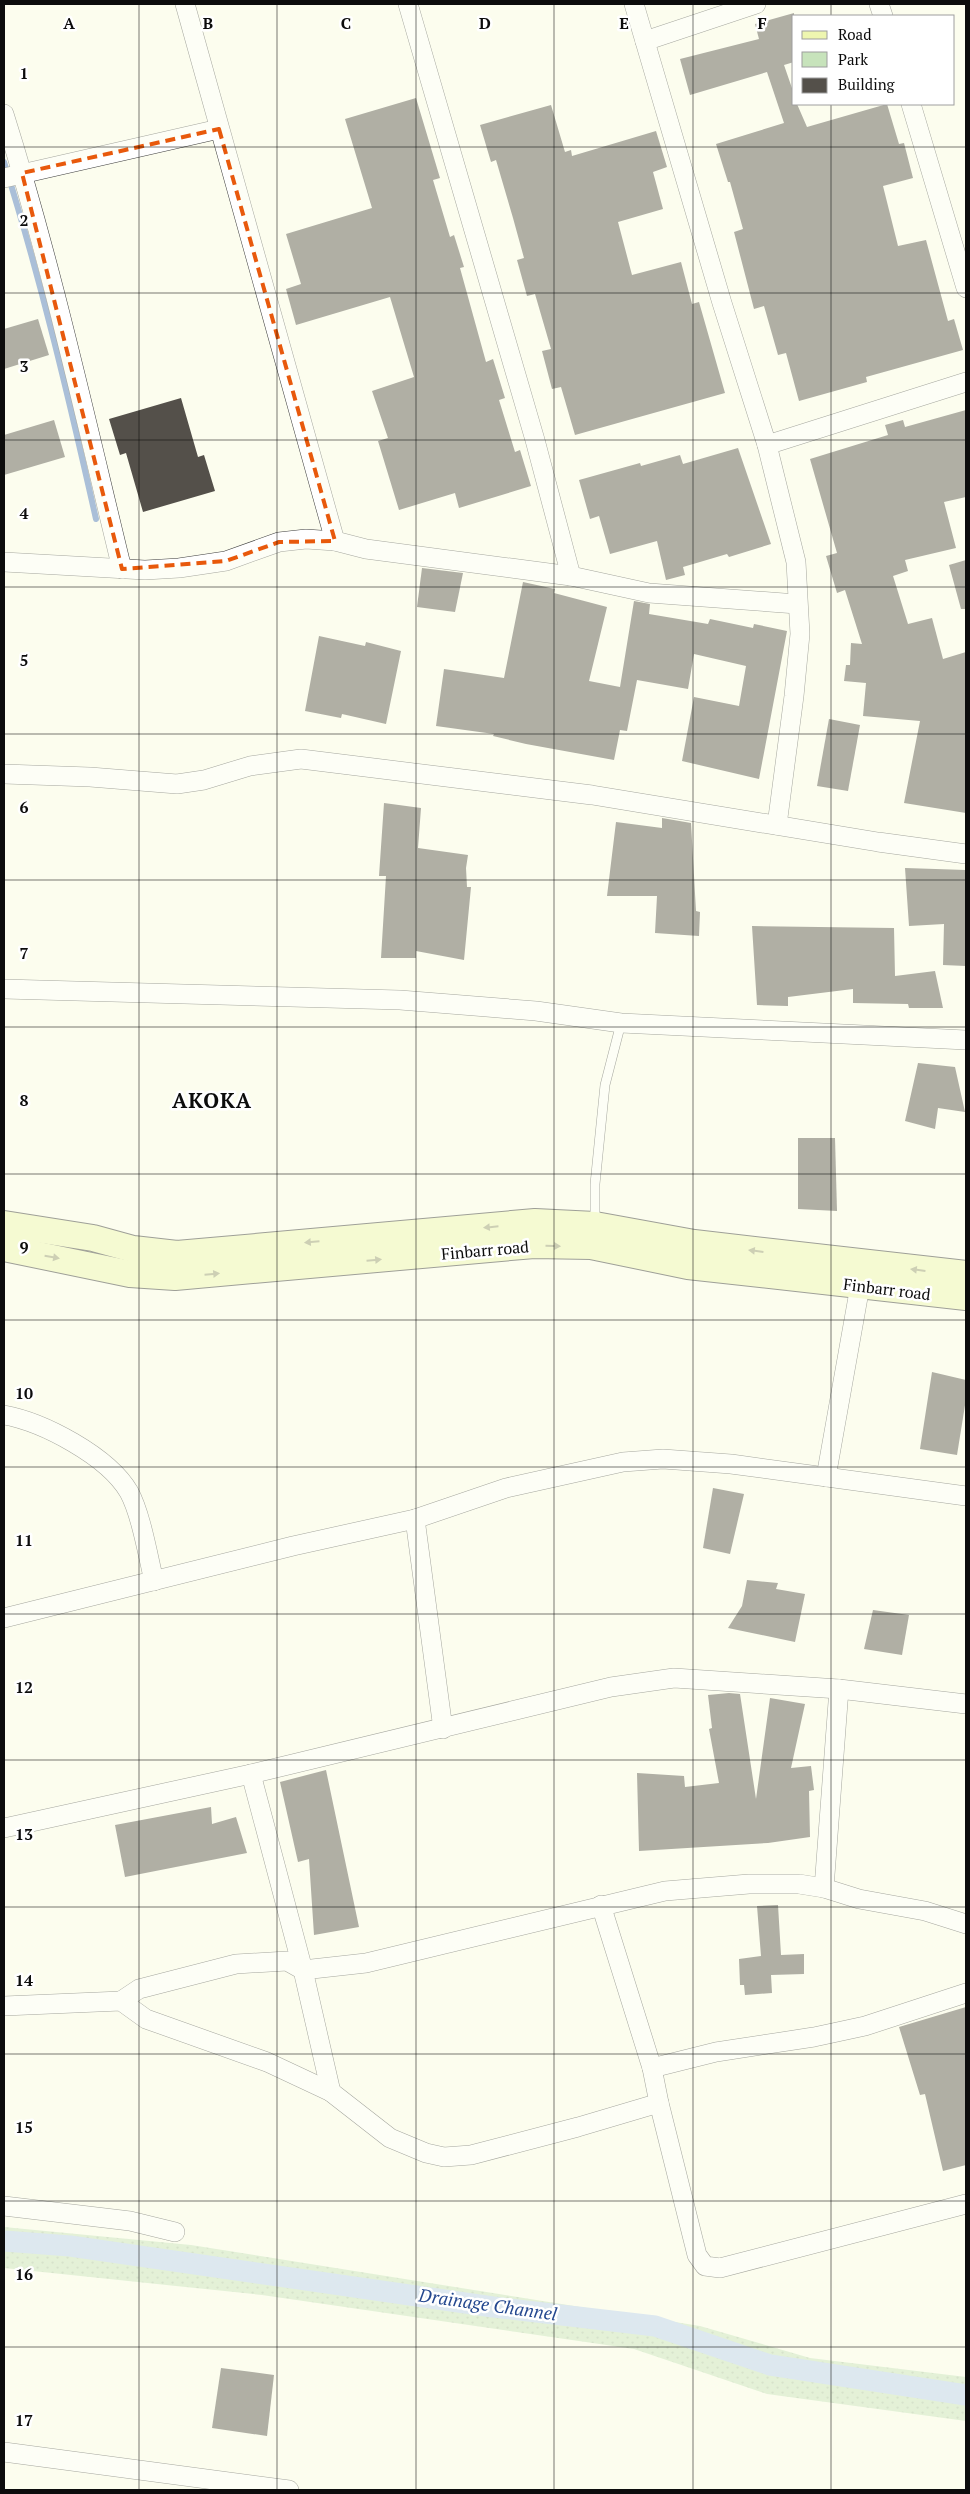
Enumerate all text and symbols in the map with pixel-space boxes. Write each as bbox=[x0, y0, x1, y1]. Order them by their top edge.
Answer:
text: A bbox=[63, 12, 75, 34]
text: B bbox=[203, 12, 213, 34]
text: C bbox=[341, 12, 351, 34]
text: D bbox=[479, 12, 491, 34]
text: E bbox=[619, 12, 629, 34]
text: F bbox=[757, 12, 767, 34]
legend bbox=[792, 15, 955, 105]
text: Road bbox=[838, 24, 871, 44]
text: Park bbox=[838, 49, 868, 69]
text: 1 bbox=[19, 62, 29, 84]
text: Building bbox=[838, 74, 896, 94]
text: 2 bbox=[19, 209, 29, 231]
text: 3 bbox=[19, 355, 29, 377]
text: 4 bbox=[19, 502, 29, 524]
text: 5 bbox=[19, 649, 29, 671]
text: 6 bbox=[19, 796, 29, 818]
text: 7 bbox=[19, 942, 29, 964]
district label: AKOKA bbox=[172, 1086, 252, 1114]
text: 8 bbox=[19, 1089, 29, 1111]
one-way arrow bbox=[483, 1223, 499, 1231]
street label: Finbarr road bbox=[440, 1235, 530, 1265]
text: 9 bbox=[19, 1236, 29, 1258]
one-way arrow bbox=[304, 1239, 320, 1247]
one-way arrow bbox=[546, 1242, 562, 1250]
one-way arrow bbox=[748, 1246, 764, 1254]
one-way arrow bbox=[44, 1253, 59, 1261]
one-way arrow bbox=[366, 1256, 382, 1264]
one-way arrow bbox=[909, 1266, 925, 1274]
one-way arrow bbox=[204, 1269, 220, 1277]
street label: Finbarr road bbox=[842, 1273, 932, 1305]
text: 10 bbox=[15, 1382, 33, 1404]
text: 11 bbox=[15, 1529, 33, 1551]
text: 12 bbox=[15, 1676, 33, 1698]
text: 13 bbox=[15, 1823, 33, 1845]
text: 14 bbox=[15, 1969, 33, 1991]
text: 15 bbox=[15, 2116, 33, 2138]
text: 16 bbox=[15, 2263, 33, 2285]
water label: Drainage Channel bbox=[416, 2282, 559, 2326]
text: 17 bbox=[15, 2409, 33, 2431]

